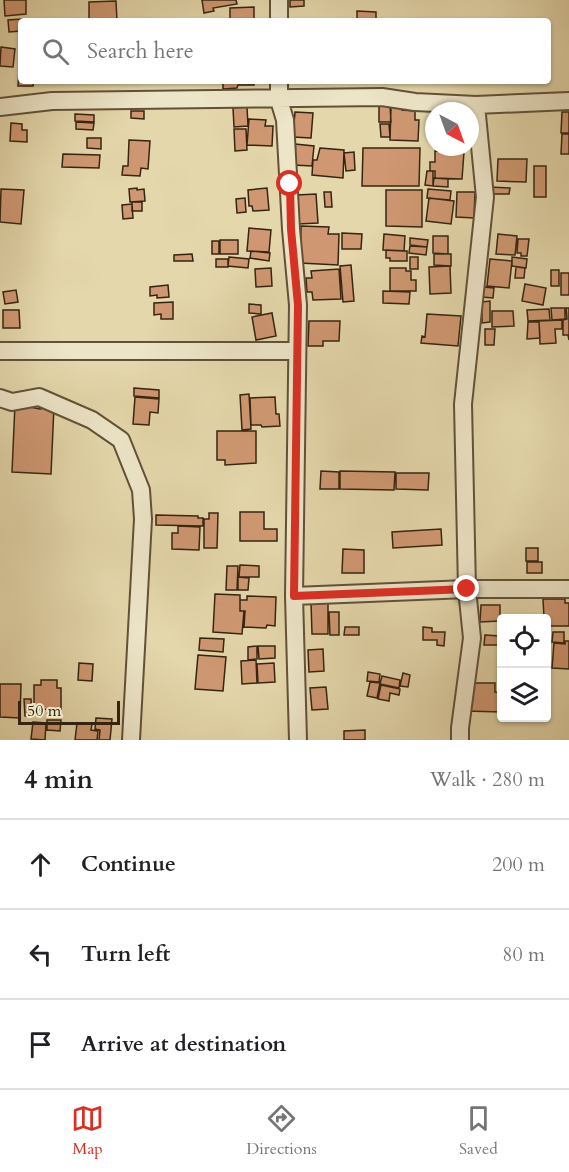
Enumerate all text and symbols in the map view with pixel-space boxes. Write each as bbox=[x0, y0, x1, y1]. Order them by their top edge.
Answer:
search box bbox=[18, 18, 551, 84]
icon: search bbox=[39, 35, 72, 68]
text: Search here bbox=[87, 36, 194, 66]
north arrow bbox=[425, 102, 479, 156]
route start bbox=[276, 170, 302, 196]
route end bbox=[453, 575, 479, 601]
map controls bbox=[497, 614, 551, 722]
button: locate bbox=[497, 614, 551, 668]
button: layers bbox=[497, 668, 551, 722]
scale bar bbox=[18, 698, 120, 726]
text: 50 m bbox=[27, 700, 61, 722]
text: 4 min bbox=[24, 762, 93, 797]
text: Walk · 280 m bbox=[430, 766, 545, 793]
icon: ahead bbox=[24, 848, 57, 881]
text: Continue bbox=[81, 849, 176, 879]
text: 200 m bbox=[492, 851, 545, 878]
icon: left bbox=[24, 938, 57, 971]
text: Turn left bbox=[81, 939, 170, 969]
text: 80 m bbox=[502, 941, 545, 968]
icon: arrive bbox=[24, 1028, 57, 1061]
text: Arrive at destination bbox=[81, 1029, 286, 1059]
tab: Map bbox=[71, 1102, 104, 1160]
tab: Directions bbox=[246, 1102, 317, 1160]
tab: Saved bbox=[459, 1102, 498, 1160]

